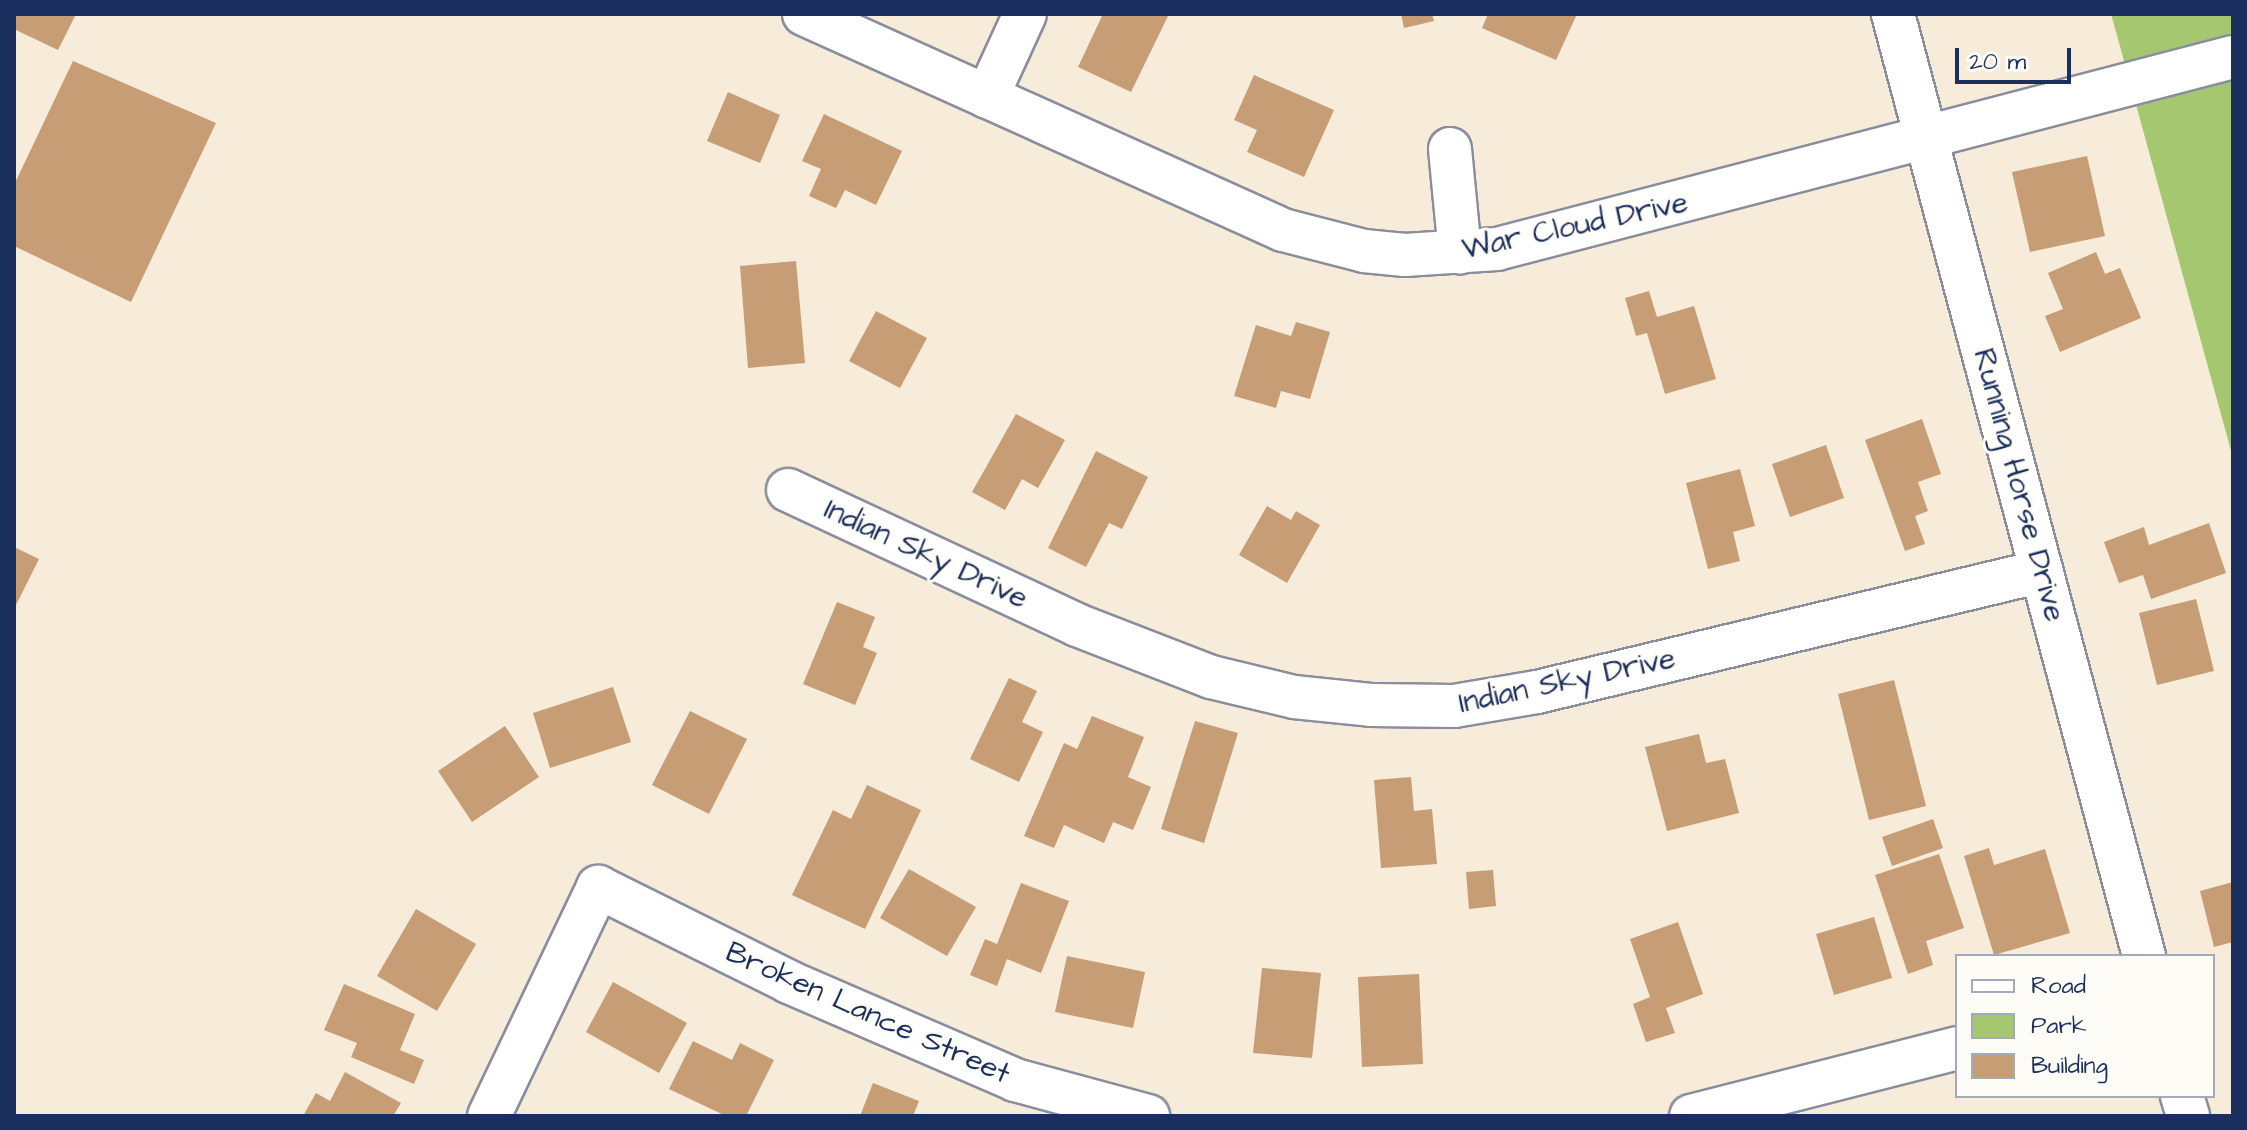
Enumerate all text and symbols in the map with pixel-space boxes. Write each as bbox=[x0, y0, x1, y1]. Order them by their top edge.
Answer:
scale bar bbox=[1959, 32, 2075, 82]
text: 20 m bbox=[1969, 45, 2026, 79]
street label: War Cloud Drive bbox=[1459, 185, 1691, 267]
street label: Running Horse Drive bbox=[1965, 345, 2073, 625]
street label: Indian Sky Drive bbox=[819, 491, 1033, 617]
street label: Indian Sky Drive bbox=[1456, 640, 1678, 722]
street label: Broken Lance Street bbox=[720, 934, 1016, 1092]
legend bbox=[1955, 954, 2215, 1098]
text: Road bbox=[2031, 969, 2086, 1003]
text: Park bbox=[2031, 1009, 2087, 1043]
text: Building bbox=[2031, 1049, 2108, 1083]

